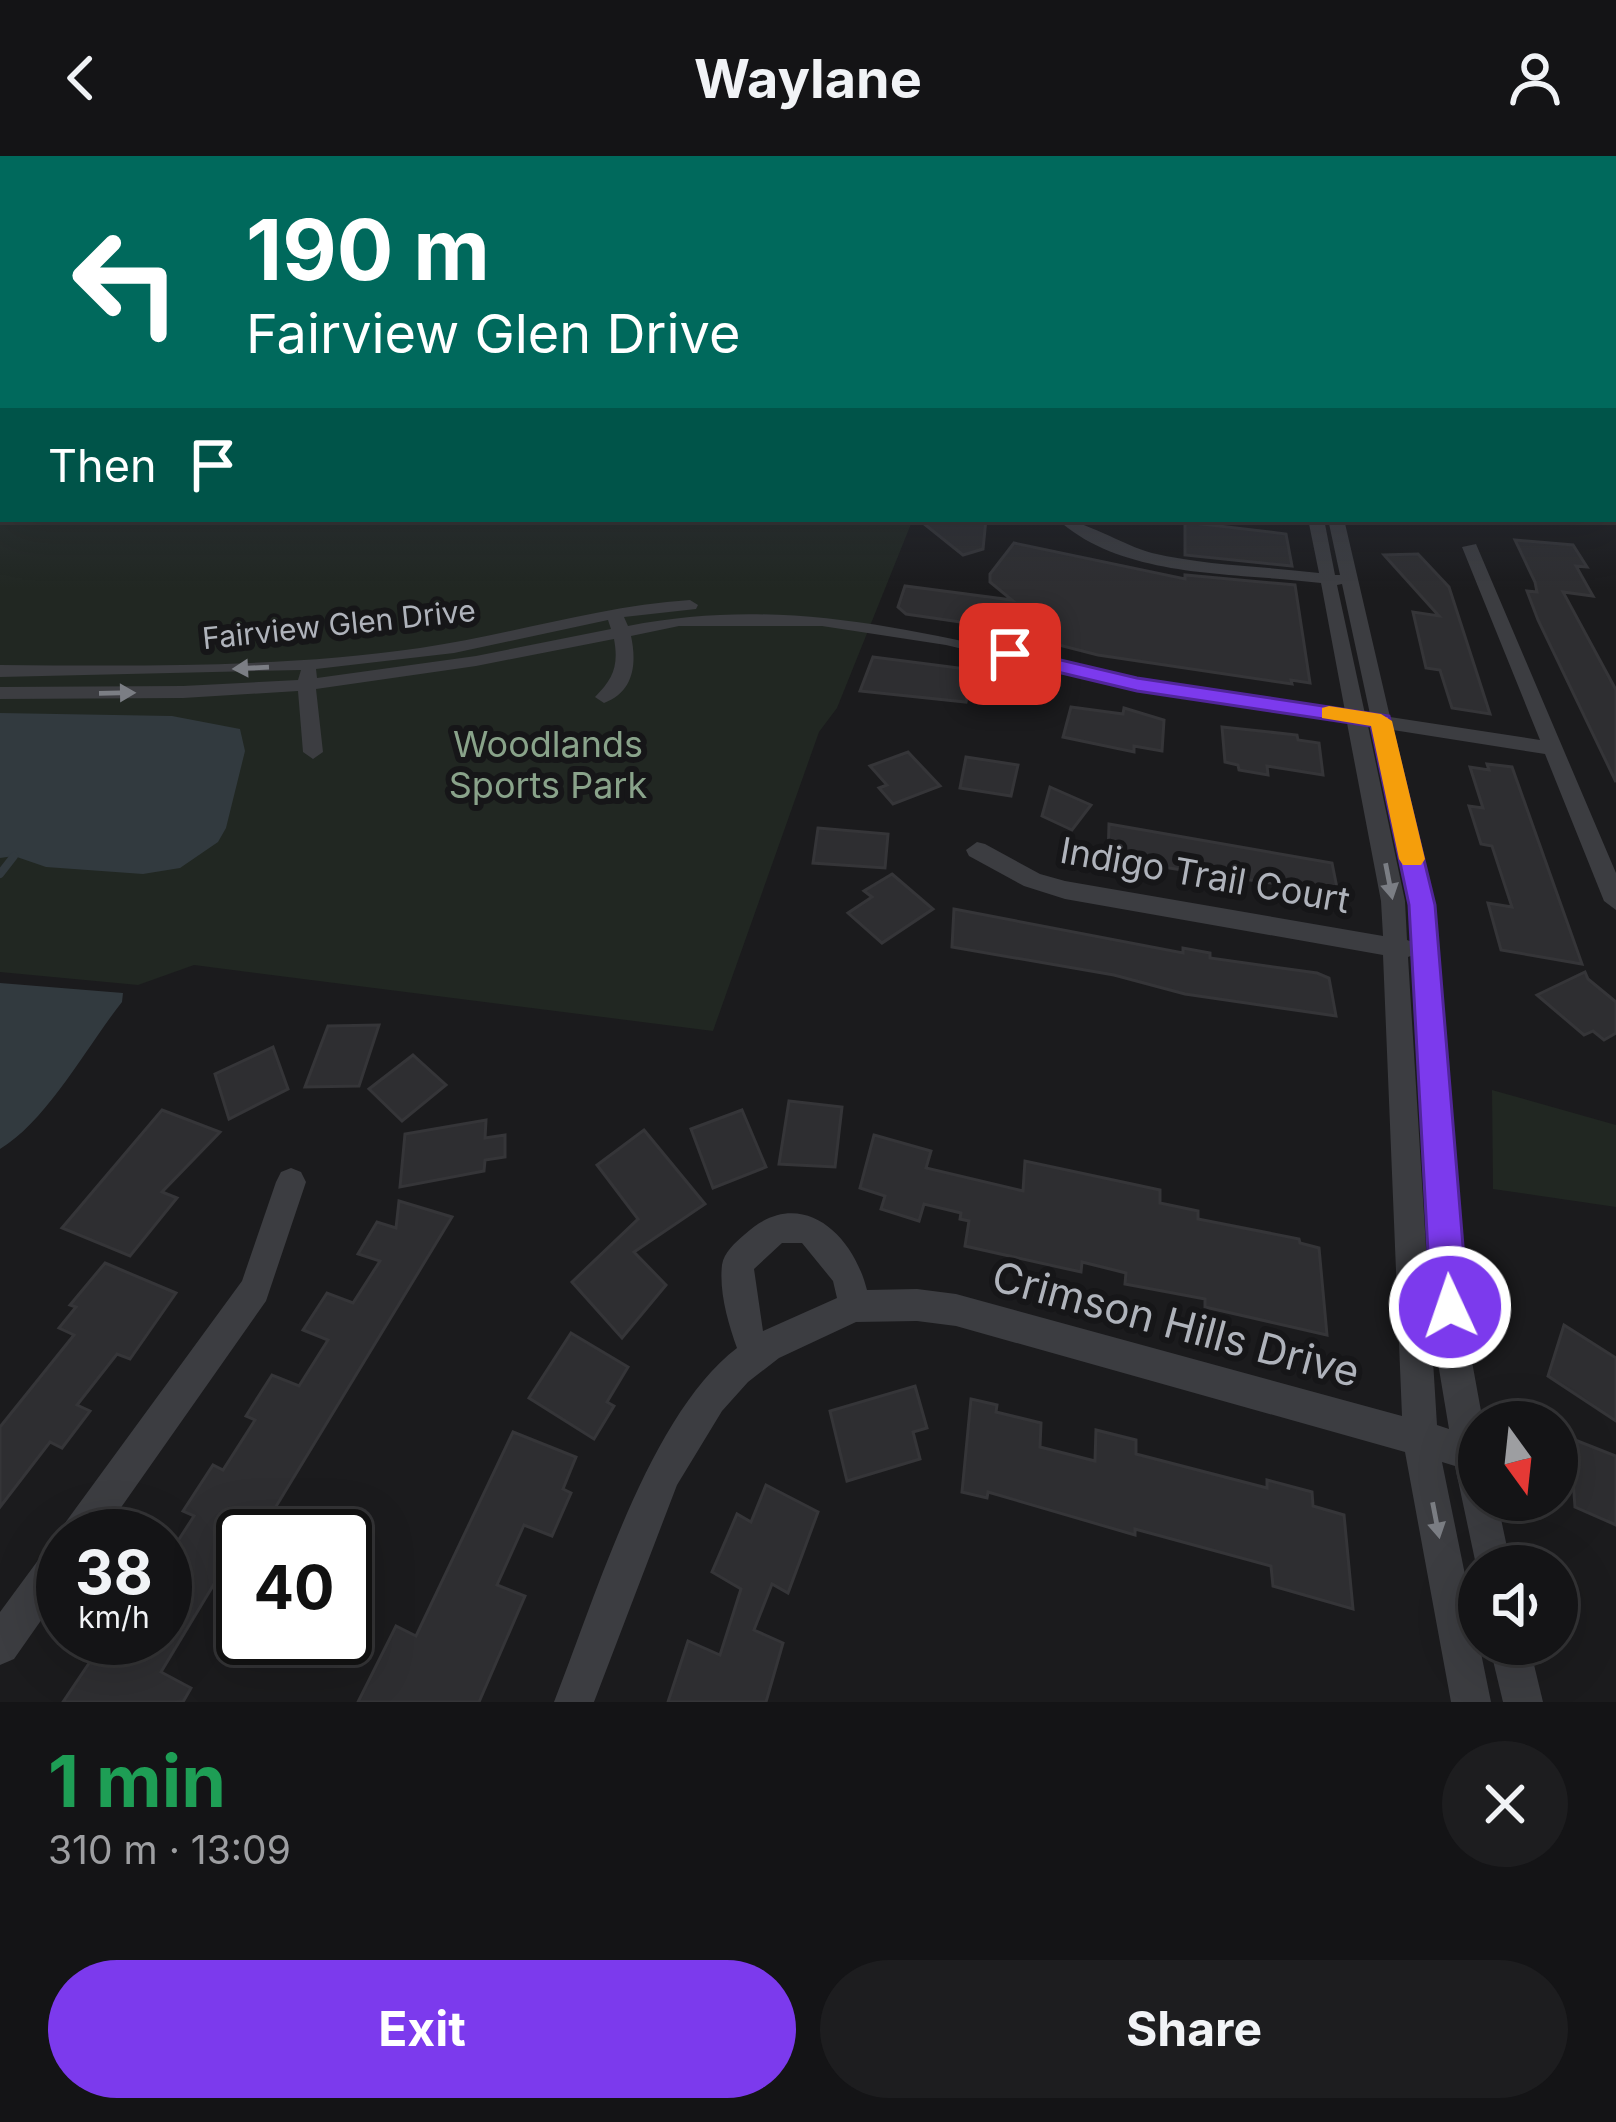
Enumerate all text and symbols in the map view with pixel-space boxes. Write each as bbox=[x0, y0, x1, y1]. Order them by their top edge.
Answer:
icon: back bbox=[48, 45, 114, 111]
icon: person bbox=[1502, 45, 1568, 111]
text: Waylane bbox=[694, 46, 922, 111]
text: 190 m bbox=[246, 199, 490, 300]
icon: left bbox=[48, 204, 204, 360]
text: Fairview Glen Drive bbox=[246, 301, 740, 366]
icon: arrive bbox=[180, 432, 246, 498]
text: Then bbox=[48, 438, 156, 493]
street label: Fairview Glen Drive bbox=[200, 592, 477, 656]
pin bbox=[959, 603, 1061, 705]
icon: arrive bbox=[977, 621, 1043, 687]
one-way arrow bbox=[231, 659, 269, 678]
one-way arrow bbox=[99, 684, 137, 703]
park label: Woodlands Sports Park bbox=[449, 722, 647, 807]
street label: Indigo Trail Court bbox=[1057, 828, 1353, 922]
one-way arrow bbox=[1380, 862, 1399, 900]
position arrow bbox=[1387, 1244, 1513, 1370]
street label: Crimson Hills Drive bbox=[987, 1250, 1365, 1397]
north arrow bbox=[1458, 1401, 1578, 1521]
map controls bbox=[1458, 1401, 1578, 1665]
one-way arrow bbox=[1427, 1502, 1446, 1539]
speed limit sign: 40 bbox=[216, 1509, 372, 1665]
text: 38 bbox=[75, 1536, 153, 1608]
button: sound bbox=[1458, 1545, 1578, 1665]
text: km/h bbox=[78, 1599, 150, 1635]
text: 1 min bbox=[48, 1737, 226, 1824]
button: close bbox=[1442, 1741, 1568, 1867]
text: 310 m · 13:09 bbox=[48, 1826, 291, 1873]
button: Exit bbox=[48, 1960, 796, 2098]
button: Share bbox=[820, 1960, 1568, 2098]

